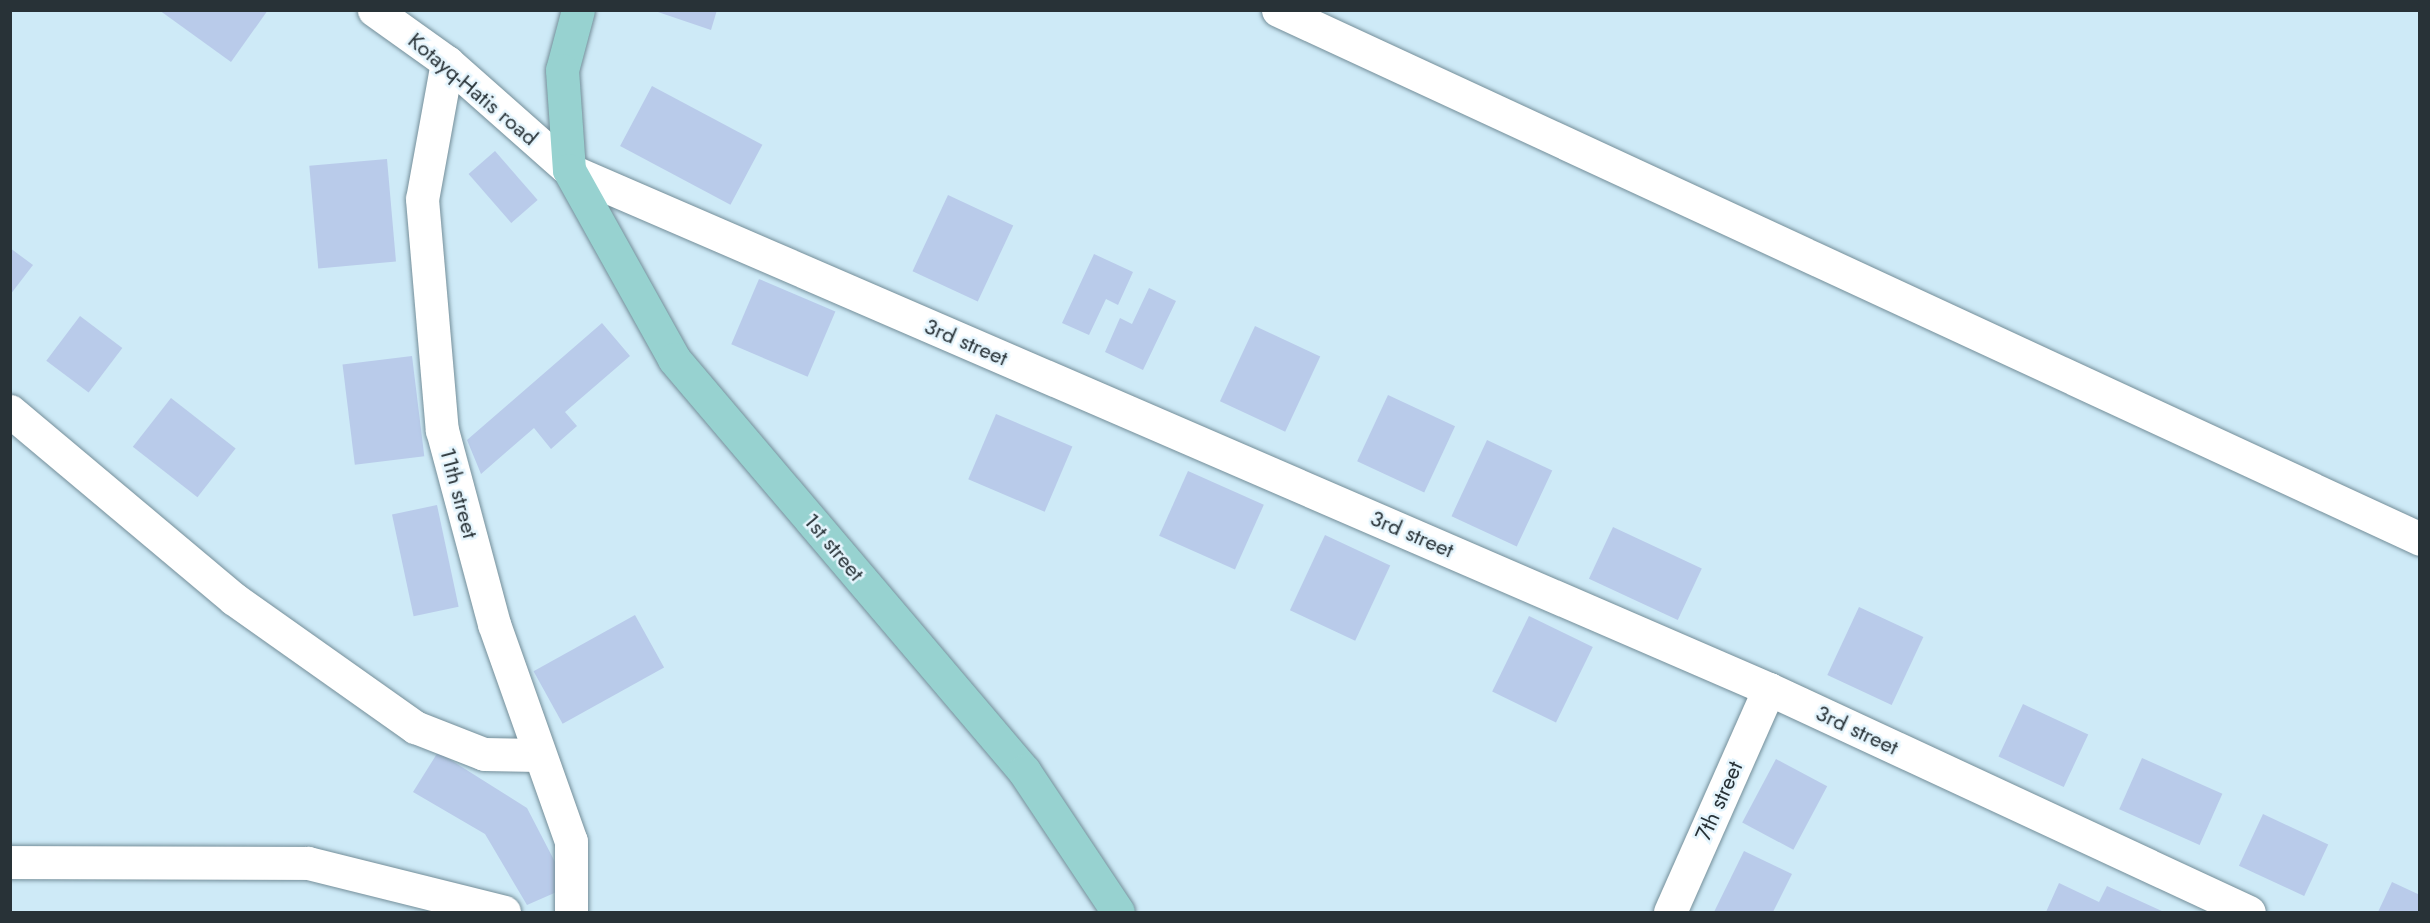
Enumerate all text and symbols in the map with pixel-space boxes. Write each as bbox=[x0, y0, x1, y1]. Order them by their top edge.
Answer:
street label: Kotayq-Hatis road bbox=[403, 27, 543, 151]
street label: 3rd street bbox=[920, 313, 1012, 371]
street label: 11th street bbox=[434, 445, 484, 541]
street label: 3rd street bbox=[1366, 505, 1458, 563]
street label: 1st street bbox=[798, 508, 870, 586]
street label: 3rd street bbox=[1812, 699, 1902, 761]
street label: 7th street bbox=[1690, 757, 1748, 845]

